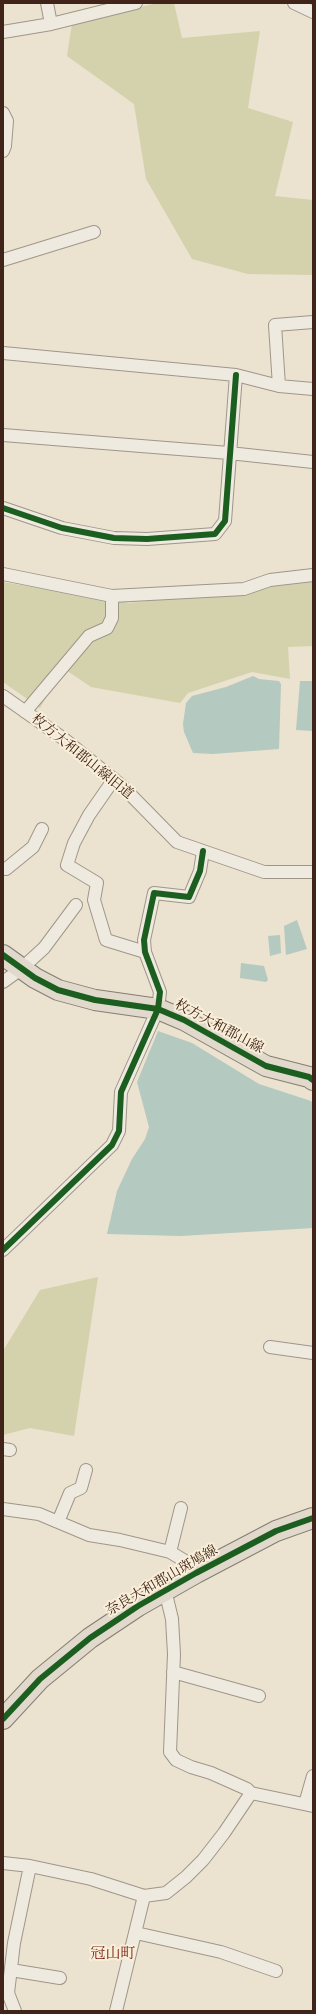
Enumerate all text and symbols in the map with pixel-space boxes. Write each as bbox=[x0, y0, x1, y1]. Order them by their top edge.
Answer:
street label: 枚方大和郡山線旧道 bbox=[28, 711, 136, 803]
street label: 枚方大和郡山線 bbox=[172, 997, 266, 1057]
street label: 奈良大和郡山斑鳩線 bbox=[103, 1542, 221, 1620]
district label: 冠山町 bbox=[91, 1945, 135, 1963]

